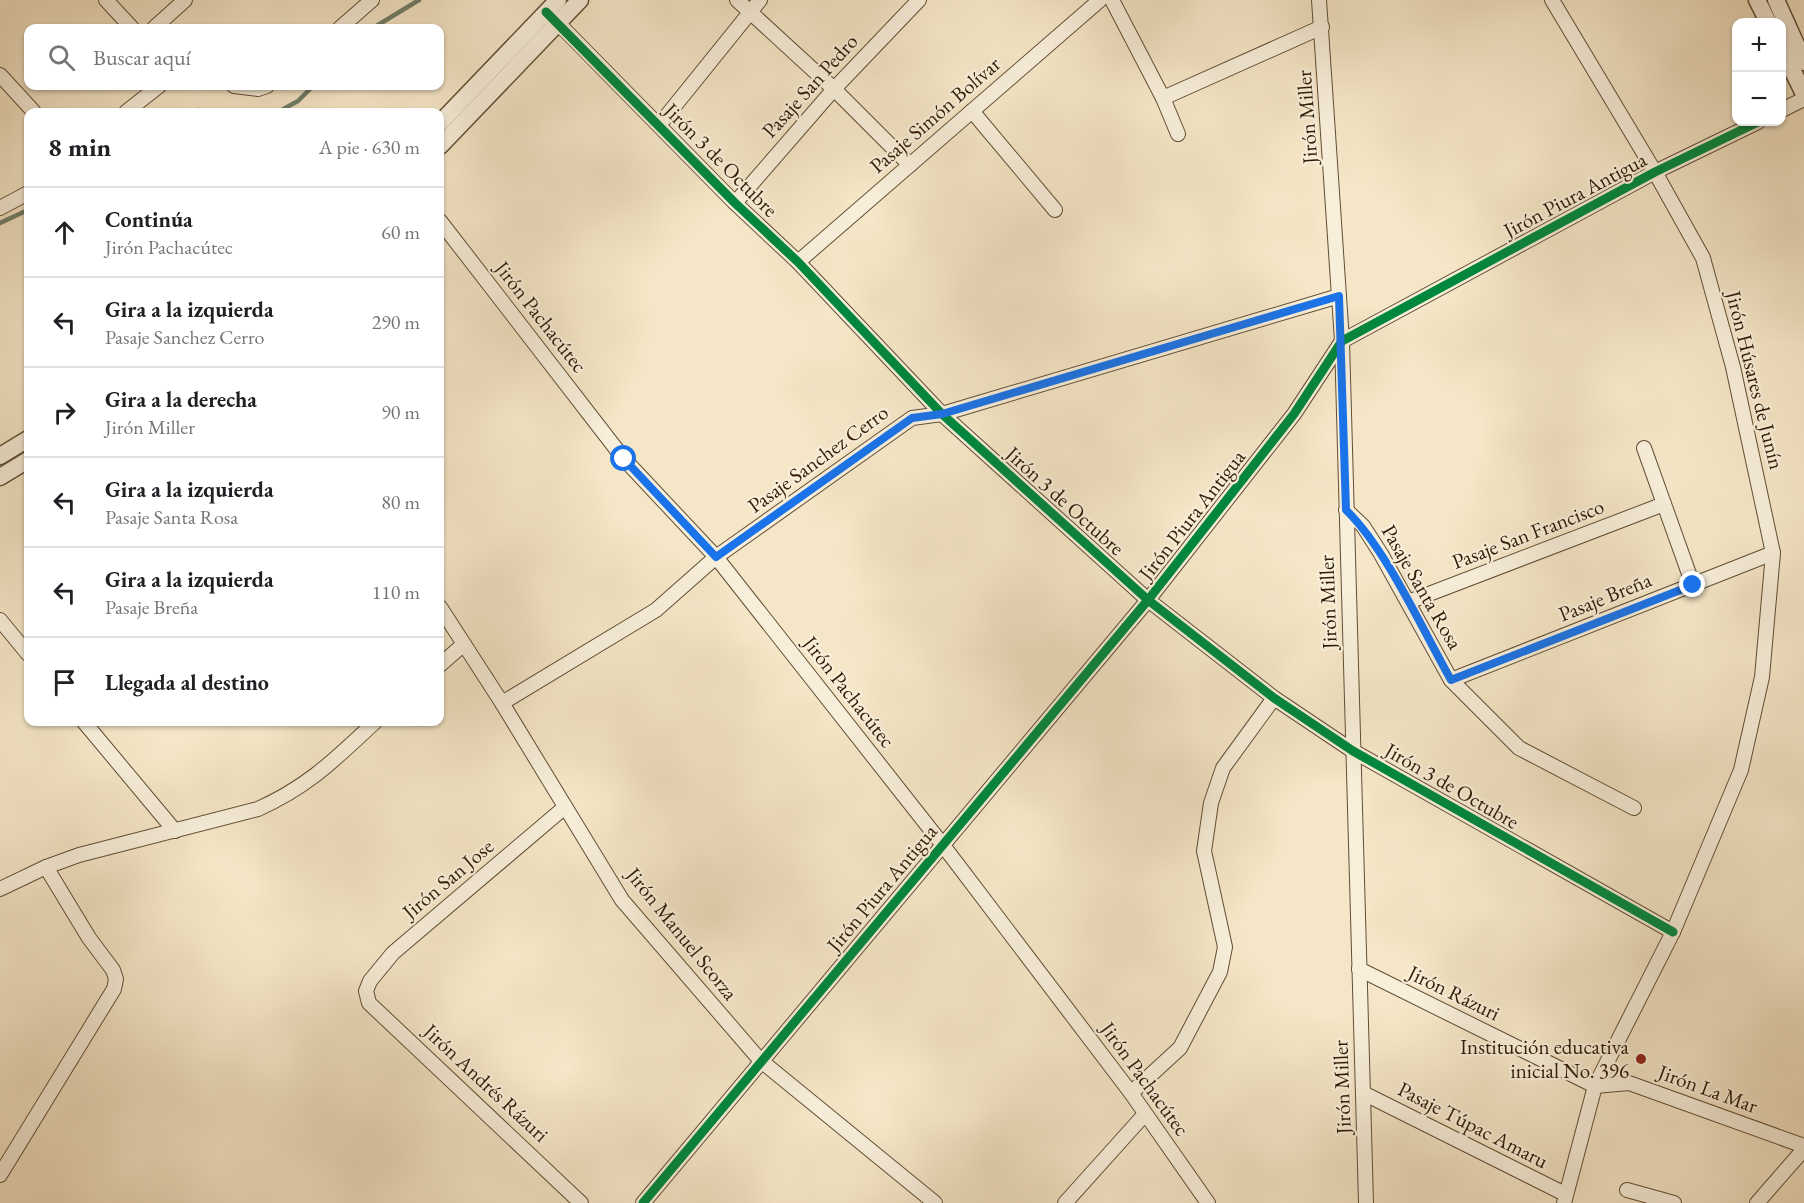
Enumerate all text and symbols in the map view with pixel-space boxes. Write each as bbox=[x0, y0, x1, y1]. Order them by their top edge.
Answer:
map controls bbox=[1732, 18, 1786, 126]
button: + bbox=[1732, 18, 1786, 72]
search box bbox=[24, 24, 444, 90]
street label: Pasaje San Pedro bbox=[756, 28, 863, 143]
icon: search bbox=[45, 41, 78, 74]
text: Buscar aquí bbox=[93, 43, 191, 72]
street label: Pasaje Simón Bolívar bbox=[864, 50, 1006, 179]
street label: Jirón Miller bbox=[1290, 69, 1323, 167]
button: − bbox=[1732, 72, 1786, 126]
street label: Jirón 3 de Octubre bbox=[657, 95, 784, 222]
text: 8 min bbox=[48, 130, 111, 164]
text: A pie · 630 m bbox=[319, 134, 420, 160]
street label: Jirón Piura Antigua bbox=[1497, 145, 1652, 245]
text: Continúa bbox=[105, 205, 193, 234]
icon: ahead bbox=[48, 216, 81, 249]
text: 60 m bbox=[381, 219, 420, 245]
text: Jirón Pachacútec bbox=[105, 234, 233, 260]
street label: Jirón Pachacútec bbox=[488, 254, 593, 378]
street label: Jirón Húsares de Junín bbox=[1720, 286, 1791, 472]
text: Gira a la izquierda bbox=[105, 295, 274, 324]
icon: left bbox=[48, 306, 81, 339]
text: 290 m bbox=[372, 309, 420, 335]
text: Pasaje Sanchez Cerro bbox=[105, 324, 264, 350]
text: Gira a la derecha bbox=[105, 385, 257, 414]
icon: right bbox=[48, 396, 81, 429]
street label: Pasaje Sanchez Cerro bbox=[742, 398, 893, 519]
text: 90 m bbox=[381, 399, 420, 425]
text: Jirón Miller bbox=[105, 414, 195, 440]
street label: Jirón 3 de Octubre bbox=[999, 439, 1130, 561]
street label: Jirón Piura Antigua bbox=[1131, 444, 1251, 587]
route start bbox=[610, 445, 636, 471]
text: Gira a la izquierda bbox=[105, 475, 274, 504]
icon: left bbox=[48, 486, 81, 519]
text: 80 m bbox=[381, 489, 420, 515]
street label: Pasaje San Francisco bbox=[1448, 492, 1608, 575]
text: Pasaje Santa Rosa bbox=[105, 504, 238, 530]
street label: Pasaje Santa Rosa bbox=[1376, 519, 1469, 655]
street label: Jirón Miller bbox=[1312, 554, 1343, 652]
text: Gira a la izquierda bbox=[105, 565, 274, 594]
street label: Pasaje Breña bbox=[1554, 565, 1656, 627]
route end bbox=[1679, 571, 1705, 597]
icon: left bbox=[48, 576, 81, 609]
text: 110 m bbox=[372, 579, 420, 605]
text: Pasaje Breña bbox=[105, 594, 198, 620]
street label: Jirón Pachacútec bbox=[796, 629, 901, 753]
icon: arrive bbox=[48, 666, 81, 699]
text: Llegada al destino bbox=[105, 668, 269, 697]
street label: Jirón 3 de Octubre bbox=[1379, 735, 1524, 835]
street label: Jirón Piura Antigua bbox=[819, 818, 943, 959]
street label: Jirón San Jose bbox=[395, 833, 499, 926]
street label: Jirón Manuel Scorza bbox=[619, 860, 745, 1006]
street label: Jirón Rázuri bbox=[1402, 958, 1505, 1026]
street label: Jirón Pachacútec bbox=[1094, 1015, 1196, 1141]
street label: Jirón Andrés Rázuri bbox=[417, 1016, 555, 1148]
place label: Institución educativa inicial No. 396 bbox=[1460, 1033, 1630, 1084]
street label: Jirón Miller bbox=[1326, 1039, 1357, 1137]
marker: Institución educativa inicial No. 396 bbox=[1634, 1052, 1648, 1066]
street label: Jirón La Mar bbox=[1653, 1057, 1762, 1119]
street label: Pasaje Túpac Amaru bbox=[1394, 1075, 1553, 1174]

